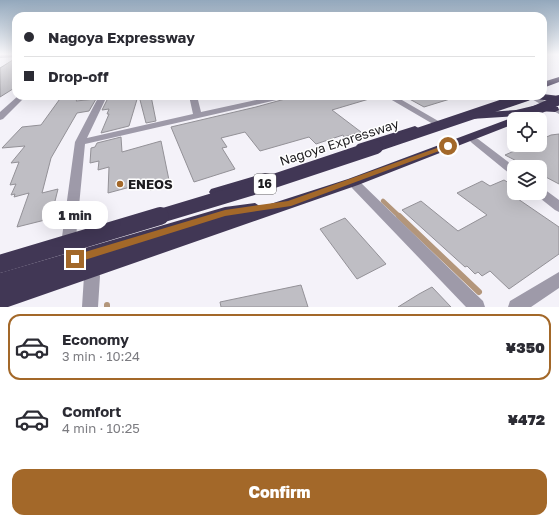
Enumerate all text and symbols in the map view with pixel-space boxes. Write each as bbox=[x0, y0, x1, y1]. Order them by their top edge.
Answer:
text: Nagoya Expressway bbox=[48, 28, 195, 46]
text: Drop-off bbox=[48, 67, 108, 85]
map controls bbox=[507, 112, 547, 200]
button: locate bbox=[507, 112, 547, 152]
street label: Nagoya Expressway bbox=[277, 115, 401, 169]
route start bbox=[439, 137, 457, 155]
button: layers bbox=[507, 160, 547, 200]
road number: 16 bbox=[254, 174, 276, 194]
place label: ENEOS bbox=[128, 176, 173, 192]
marker: ENEOS bbox=[115, 179, 125, 189]
callout: 1 min bbox=[42, 201, 108, 229]
text: 1 min bbox=[58, 207, 92, 223]
route end bbox=[66, 250, 84, 268]
icon: car bbox=[14, 329, 50, 365]
text: Economy bbox=[62, 330, 129, 348]
text: ¥350 bbox=[506, 338, 545, 356]
text: 3 min · 10:24 bbox=[62, 348, 140, 364]
icon: car bbox=[14, 401, 50, 437]
text: Comfort bbox=[62, 402, 121, 420]
text: ¥472 bbox=[507, 410, 545, 428]
text: 4 min · 10:25 bbox=[62, 420, 140, 436]
button: Confirm bbox=[12, 469, 547, 515]

